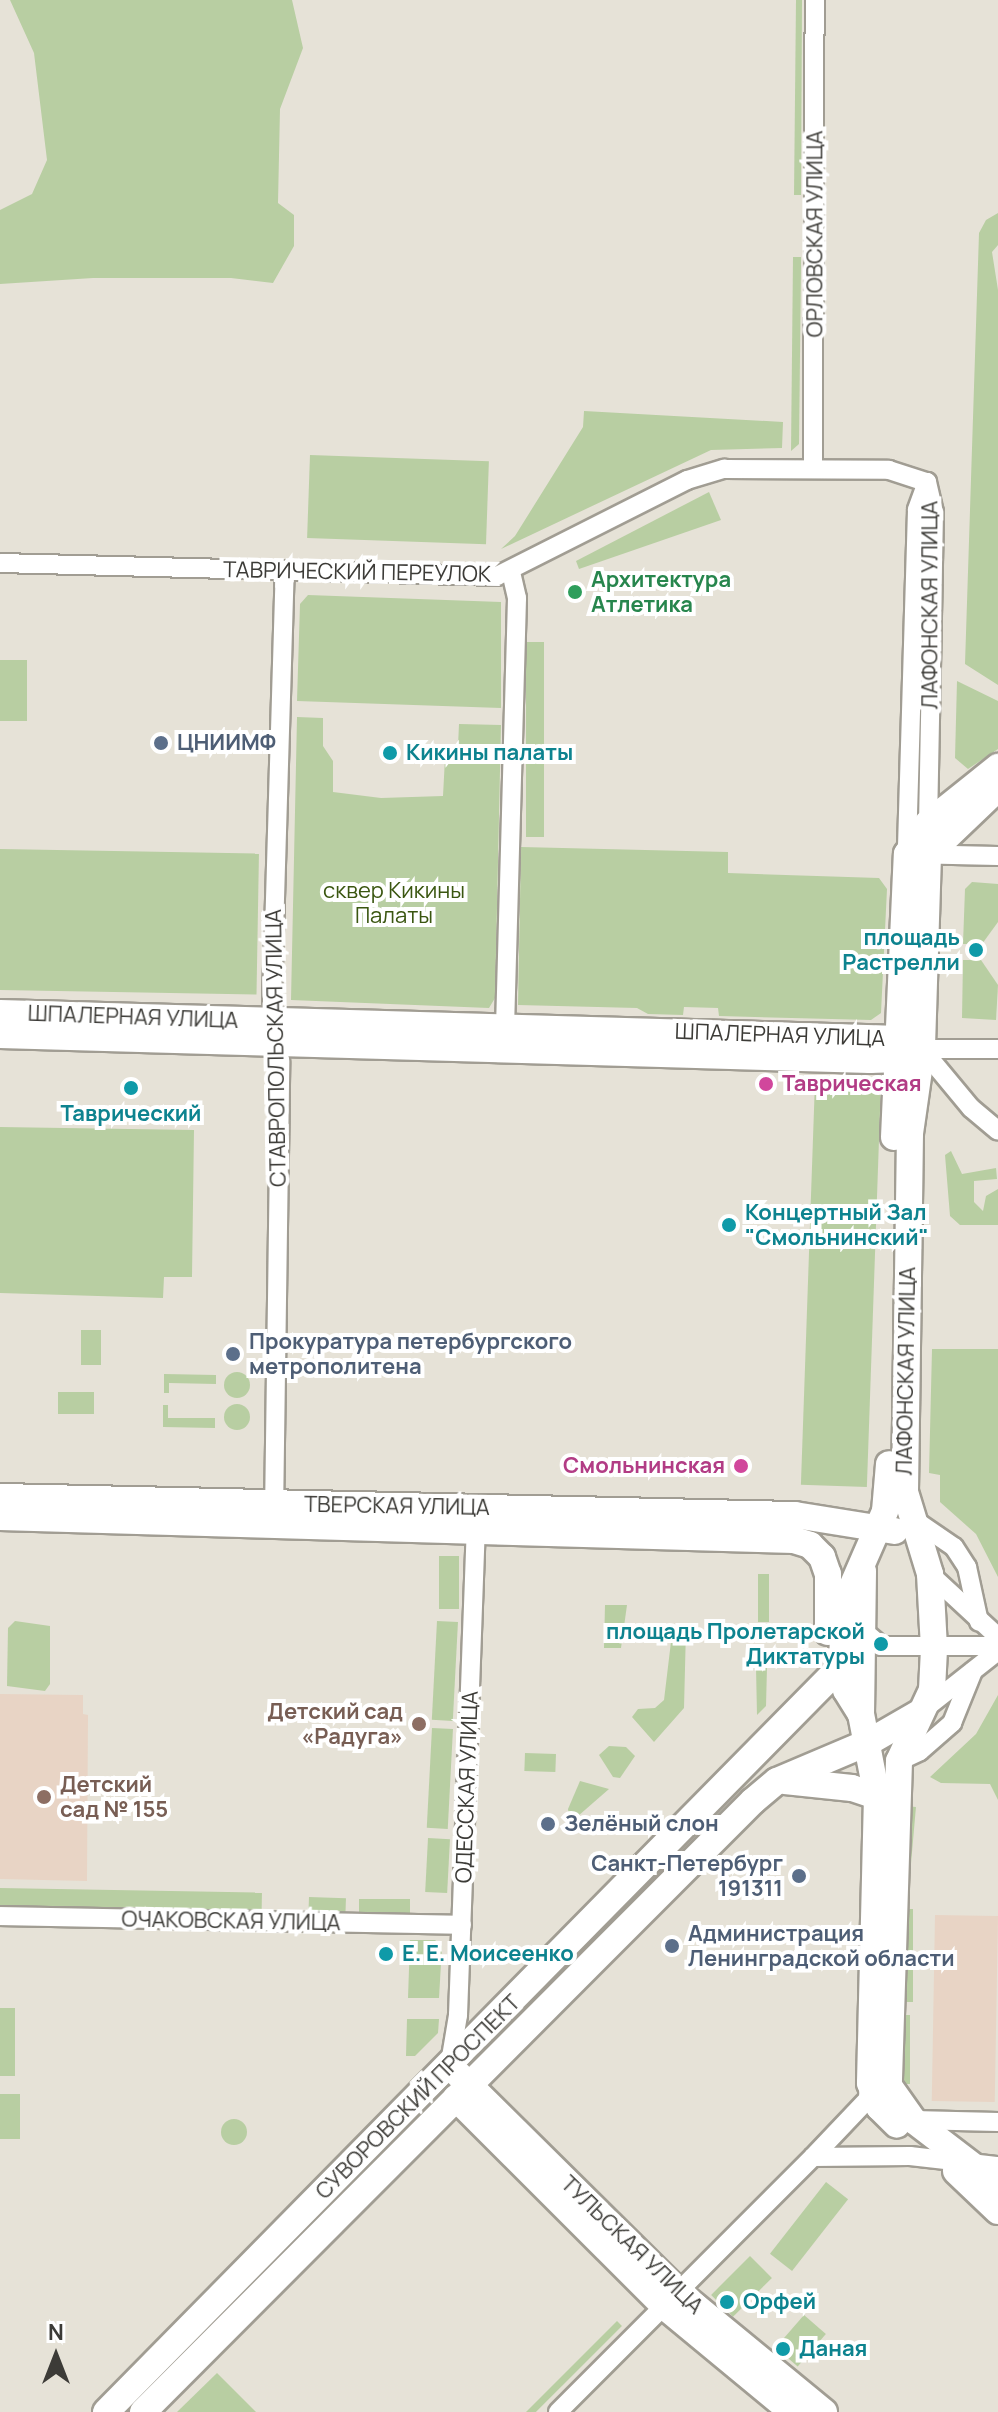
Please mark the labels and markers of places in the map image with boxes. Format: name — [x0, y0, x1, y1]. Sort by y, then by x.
place label: Архитектура Атлетика — [591, 566, 731, 618]
marker: Архитектура Атлетика — [566, 583, 584, 601]
place label: ЦНИИМФ — [177, 730, 276, 756]
marker: ЦНИИМФ — [152, 734, 170, 752]
place label: Кикины палаты — [406, 740, 573, 766]
marker: Кикины палаты — [381, 744, 399, 762]
place label: площадь Растрелли — [842, 924, 960, 976]
marker: площадь Растрелли — [967, 941, 985, 959]
place label: Таврическая — [782, 1071, 922, 1097]
marker: Таврическая — [757, 1075, 775, 1093]
marker: Таврический — [122, 1079, 140, 1097]
place label: Таврический — [61, 1101, 201, 1127]
place label: Концертный Зал "Смольнинский" — [745, 1199, 929, 1250]
marker: Концертный Зал "Смольнинский" — [720, 1216, 738, 1234]
place label: Прокуратура петербургского метрополитена — [249, 1328, 572, 1380]
marker: Прокуратура петербургского метрополитена — [224, 1345, 242, 1363]
place label: Смольнинская — [563, 1453, 725, 1479]
marker: Смольнинская — [732, 1457, 750, 1475]
place label: площадь Пролетарской Диктатуры — [606, 1618, 865, 1670]
marker: площадь Пролетарской Диктатуры — [872, 1635, 890, 1653]
place label: Детский сад «Радуга» — [267, 1698, 403, 1750]
marker: Детский сад «Радуга» — [410, 1715, 428, 1733]
place label: Детский сад № 155 — [60, 1771, 168, 1822]
marker: Детский сад № 155 — [35, 1788, 53, 1806]
place label: Зелёный слон — [564, 1811, 719, 1837]
marker: Зелёный слон — [539, 1815, 557, 1833]
place label: Санкт-Петербург 191311 — [591, 1850, 783, 1902]
marker: Санкт-Петербург 191311 — [790, 1867, 808, 1885]
place label: Администрация Ленинградской области — [688, 1920, 955, 1972]
marker: Администрация Ленинградской области — [663, 1937, 681, 1955]
place label: Е. Е. Моисеенко — [402, 1941, 574, 1967]
marker: Е. Е. Моисеенко — [377, 1945, 395, 1963]
place label: Орфей — [743, 2289, 816, 2315]
marker: Орфей — [718, 2293, 736, 2311]
place label: Даная — [799, 2336, 867, 2362]
marker: Даная — [774, 2340, 792, 2358]

